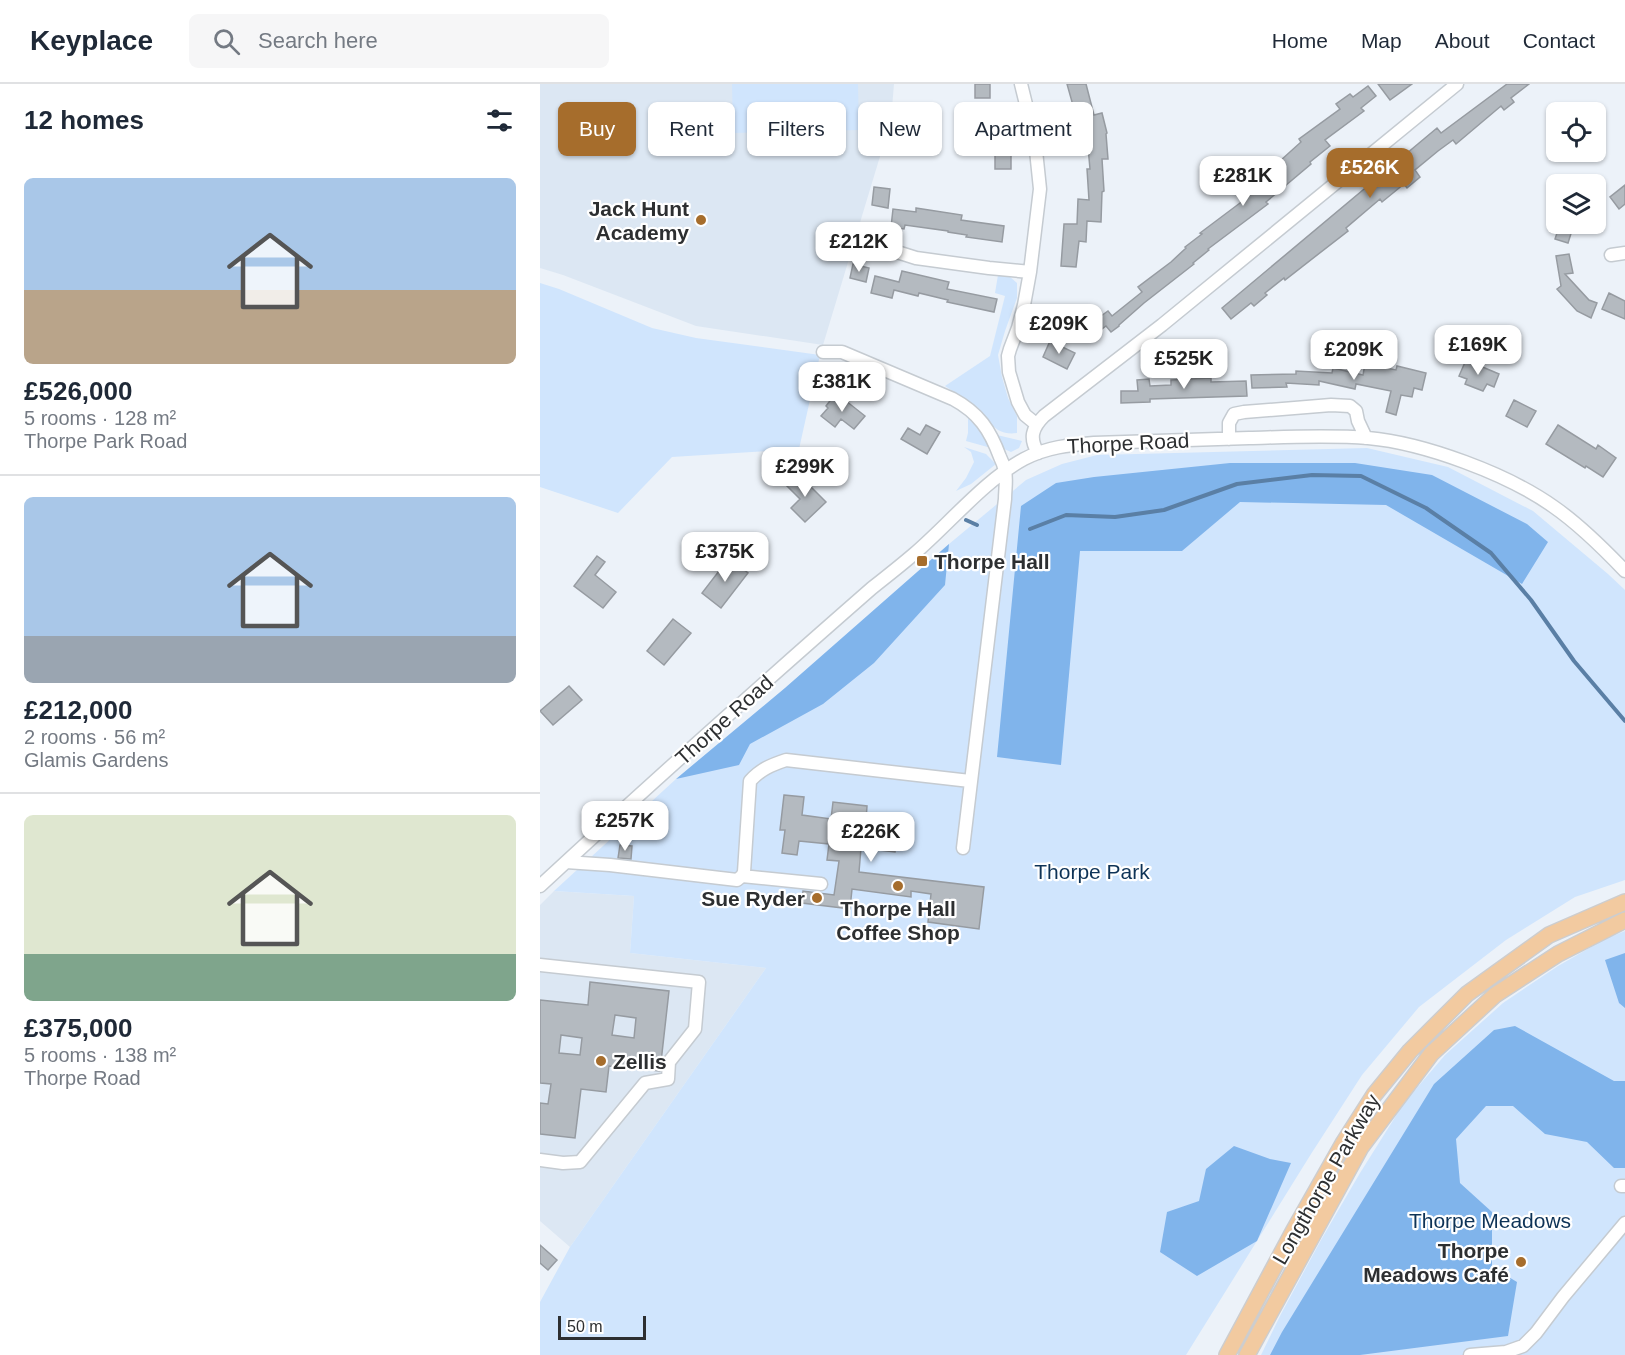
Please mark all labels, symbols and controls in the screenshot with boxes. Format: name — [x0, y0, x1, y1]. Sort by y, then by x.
search box — [189, 14, 609, 68]
text: Keyplace — [30, 25, 153, 56]
icon: search — [210, 25, 243, 58]
text: Search here — [258, 28, 378, 53]
text: Home — [1272, 29, 1328, 52]
text: Map — [1361, 29, 1402, 52]
text: About — [1435, 29, 1490, 52]
text: Contact — [1523, 29, 1595, 52]
chip: Buy — [558, 102, 636, 156]
chip: Rent — [648, 102, 735, 156]
chip: Filters — [747, 102, 846, 156]
chip: New — [858, 102, 942, 156]
chip: Apartment — [954, 102, 1093, 156]
map controls — [1546, 102, 1606, 234]
button: locate — [1546, 102, 1606, 162]
icon: filters — [483, 104, 516, 137]
text: 12 homes — [24, 105, 144, 135]
pin: £526K — [1328, 148, 1412, 199]
pin: £281K — [1201, 156, 1285, 207]
text: £526K — [1341, 156, 1399, 178]
text: £281K — [1214, 164, 1272, 186]
button: layers — [1546, 174, 1606, 234]
place label: Jack Hunt Academy — [589, 197, 689, 244]
marker: Jack Hunt Academy — [694, 213, 708, 227]
icon: home — [216, 217, 324, 325]
pin: £212K — [817, 222, 901, 273]
text: £212K — [830, 230, 888, 252]
pin: £209K — [1017, 304, 1101, 355]
text: £209K — [1030, 312, 1088, 334]
pin: £169K — [1436, 325, 1520, 376]
pin: £209K — [1312, 330, 1396, 381]
text: £169K — [1449, 333, 1507, 355]
text: £209K — [1325, 338, 1383, 360]
pin: £525K — [1142, 339, 1226, 390]
text: £525K — [1155, 347, 1213, 369]
pin: £381K — [800, 362, 884, 413]
text: £381K — [813, 370, 871, 392]
text: £526,000 — [24, 376, 132, 406]
text: 5 rooms · 128 m² — [24, 407, 176, 429]
street label: Thorpe Road — [1066, 428, 1190, 458]
text: Thorpe Park Road — [24, 430, 187, 452]
pin: £299K — [763, 447, 847, 498]
text: £299K — [776, 455, 834, 477]
pin: £375K — [683, 532, 767, 583]
icon: home — [216, 536, 324, 644]
text: £375K — [696, 540, 754, 562]
place label: Thorpe Hall — [934, 550, 1050, 573]
marker: Thorpe Hall — [915, 554, 929, 568]
street label: Thorpe Road — [671, 670, 777, 770]
text: £212,000 — [24, 695, 132, 725]
text: 2 rooms · 56 m² — [24, 726, 165, 748]
text: Glamis Gardens — [24, 749, 169, 771]
pin: £257K — [583, 801, 667, 852]
text: £257K — [596, 809, 654, 831]
pin: £226K — [829, 812, 913, 863]
text: £226K — [842, 820, 900, 842]
icon: home — [216, 854, 324, 962]
park label: Thorpe Park — [1034, 860, 1150, 883]
marker: Thorpe Hall Coffee Shop — [891, 879, 905, 893]
place label: Sue Ryder — [701, 887, 805, 910]
marker: Sue Ryder — [810, 891, 824, 905]
place label: Thorpe Hall Coffee Shop — [836, 897, 960, 944]
text: £375,000 — [24, 1013, 132, 1043]
text: 5 rooms · 138 m² — [24, 1044, 176, 1066]
place label: Zellis — [613, 1050, 667, 1073]
marker: Zellis — [594, 1054, 608, 1068]
text: Thorpe Road — [24, 1067, 141, 1089]
street label: Longthorpe Parkway — [1268, 1089, 1384, 1268]
park label: Thorpe Meadows — [1409, 1209, 1571, 1232]
place label: Thorpe Meadows Café — [1363, 1239, 1509, 1286]
marker: Thorpe Meadows Café — [1514, 1255, 1528, 1269]
scale bar — [558, 1313, 646, 1340]
text: 50 m — [567, 1318, 603, 1335]

